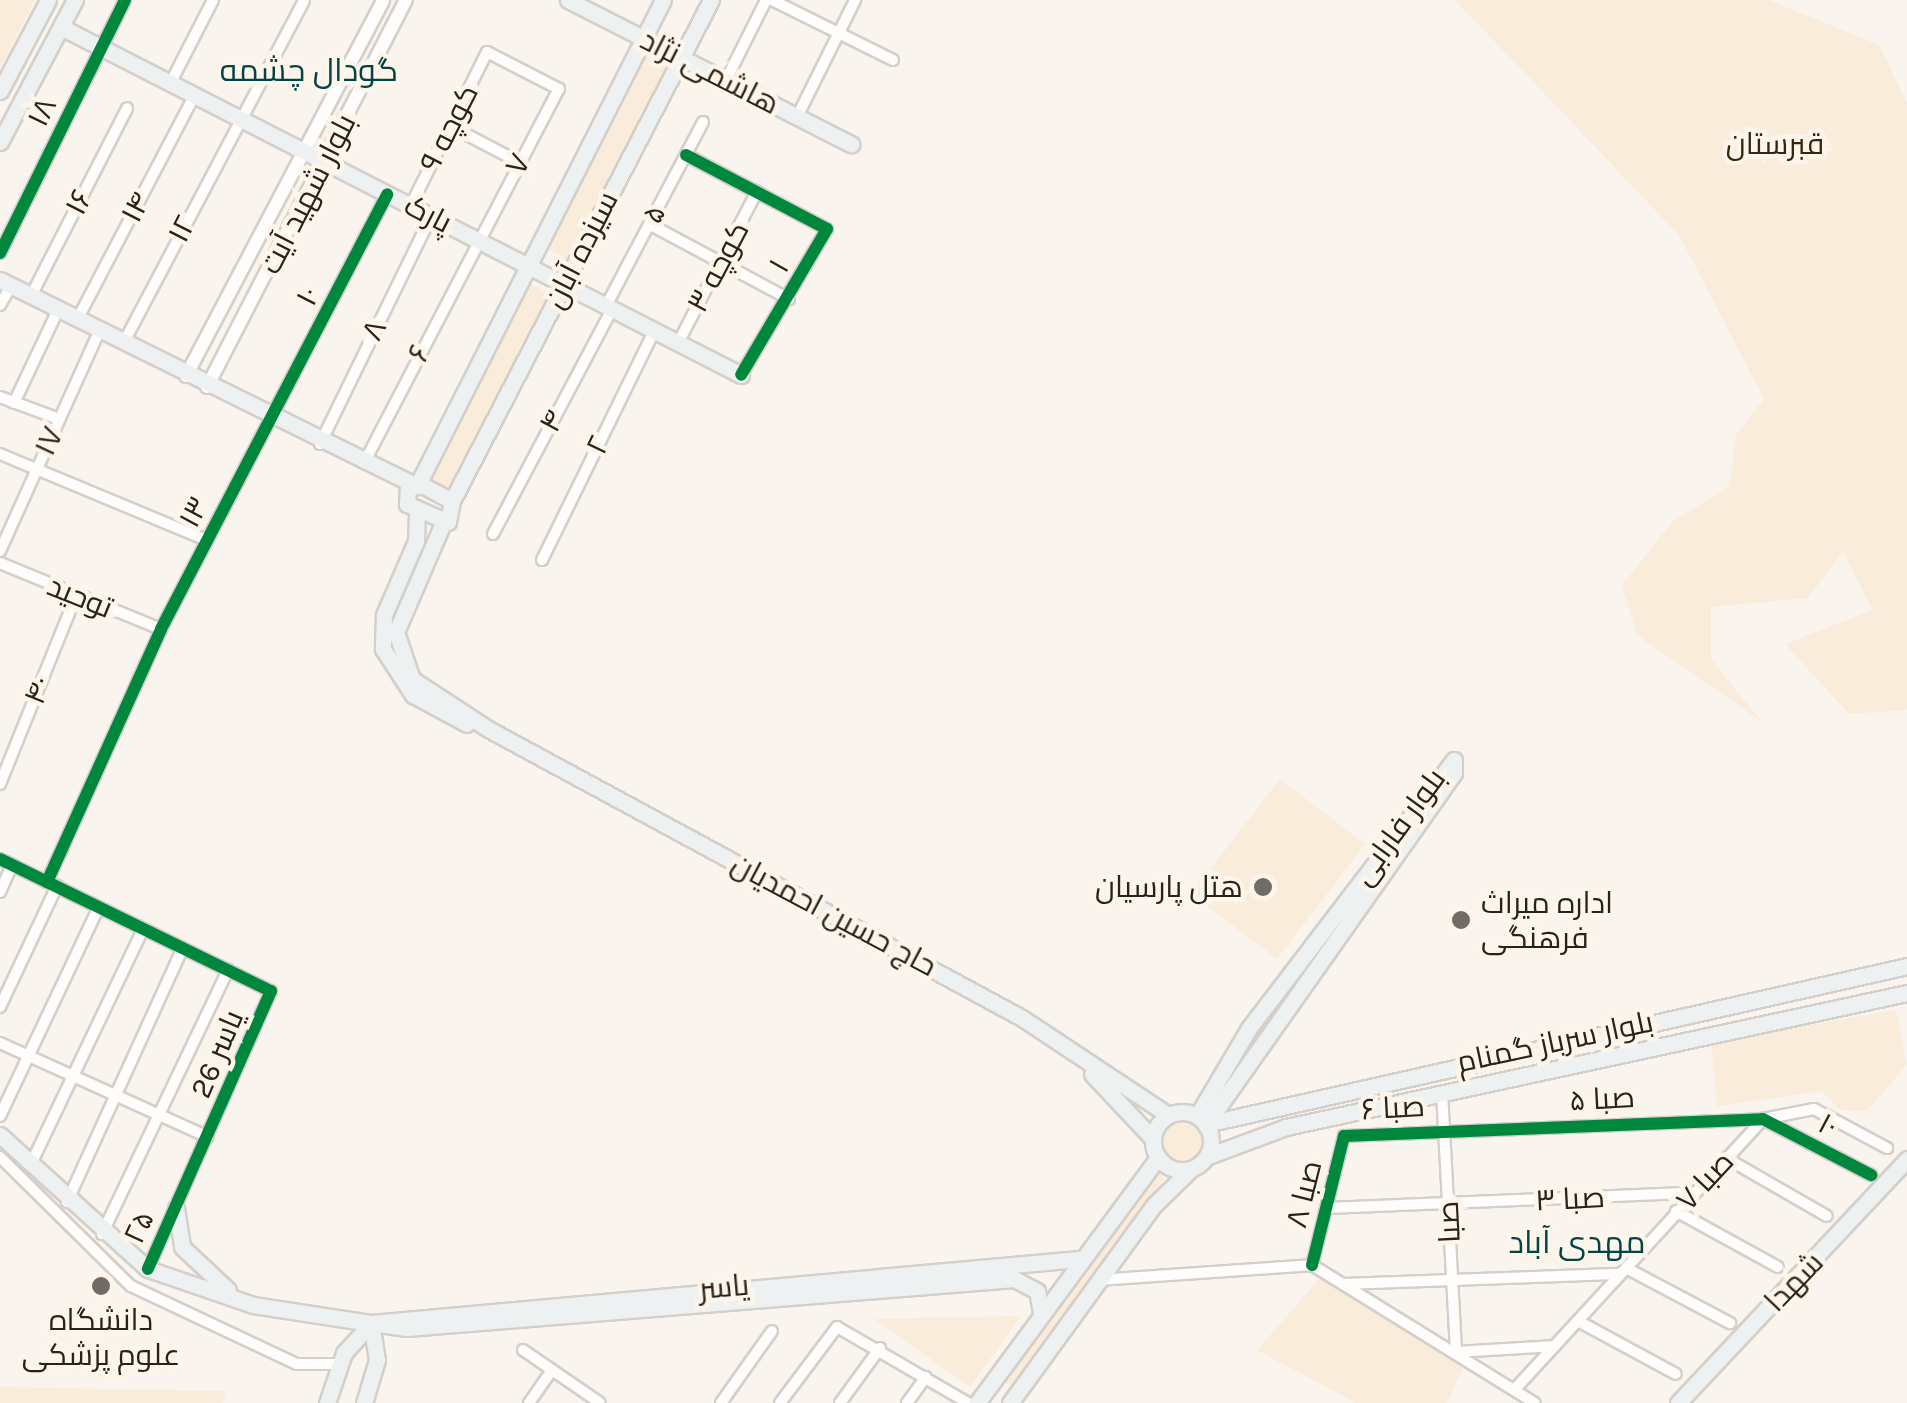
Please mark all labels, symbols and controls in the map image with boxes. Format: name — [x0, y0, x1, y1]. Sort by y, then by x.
street label: هاشمی نژاد — [635, 22, 785, 122]
district label: گودال چشمه — [220, 52, 398, 90]
street label: کوچه ۹ — [412, 78, 486, 178]
street label: ۱۸ — [20, 92, 64, 132]
street label: بلوار شهید آیت — [252, 108, 364, 280]
park label: قبرستان — [1726, 126, 1824, 162]
street label: ۷ — [498, 147, 538, 181]
street label: ۱۶ — [58, 183, 100, 221]
street label: سیزده آبان — [536, 185, 626, 315]
street label: ۱۴ — [113, 186, 159, 228]
street label: پارک — [398, 187, 458, 241]
street label: ۵ — [634, 198, 674, 230]
street label: ۱۲ — [160, 210, 204, 248]
street label: کوچه ۳ — [679, 216, 757, 318]
street label: ۱ — [761, 253, 797, 279]
street label: ۱۰ — [288, 280, 328, 312]
street label: ۸ — [354, 313, 394, 347]
street label: ۶ — [400, 338, 438, 368]
street label: ۴ — [531, 404, 573, 438]
street label: ۱۷ — [27, 421, 71, 461]
street label: ۲ — [578, 430, 618, 460]
street label: ۱۳ — [171, 491, 217, 533]
street label: توحید — [42, 568, 118, 626]
street label: ۴۰ — [16, 671, 60, 709]
street label: بلوار فارابی — [1345, 762, 1453, 892]
street label: حاج حسین احمدیان — [725, 846, 943, 984]
place label: هتل پارسیان — [1095, 869, 1243, 905]
marker: هتل پارسیان — [1252, 876, 1274, 898]
place label: اداره میراث فرهنگی — [1481, 885, 1613, 956]
marker: اداره میراث فرهنگی — [1450, 909, 1472, 931]
street label: بلوار سرباز گمنام — [1454, 1004, 1656, 1080]
street label: یاسر 26 — [182, 1005, 252, 1103]
street label: صبا ۵ — [1568, 1079, 1636, 1119]
street label: صبا ۶ — [1360, 1088, 1426, 1128]
street label: ۱۰ — [1812, 1105, 1844, 1145]
street label: صبا ۷ — [1669, 1144, 1741, 1218]
street label: صبا ۸ — [1278, 1157, 1330, 1231]
street label: صبا ۳ — [1534, 1179, 1606, 1219]
street label: صبا — [1430, 1200, 1468, 1244]
street label: ۲۵ — [116, 1205, 162, 1249]
district label: مهدی آباد — [1508, 1224, 1646, 1262]
street label: شهدا — [1757, 1245, 1831, 1319]
street label: یاسر — [697, 1267, 751, 1307]
marker: دانشگاه علوم پزشکی — [90, 1275, 112, 1297]
place label: دانشگاه علوم پزشکی — [22, 1302, 180, 1372]

